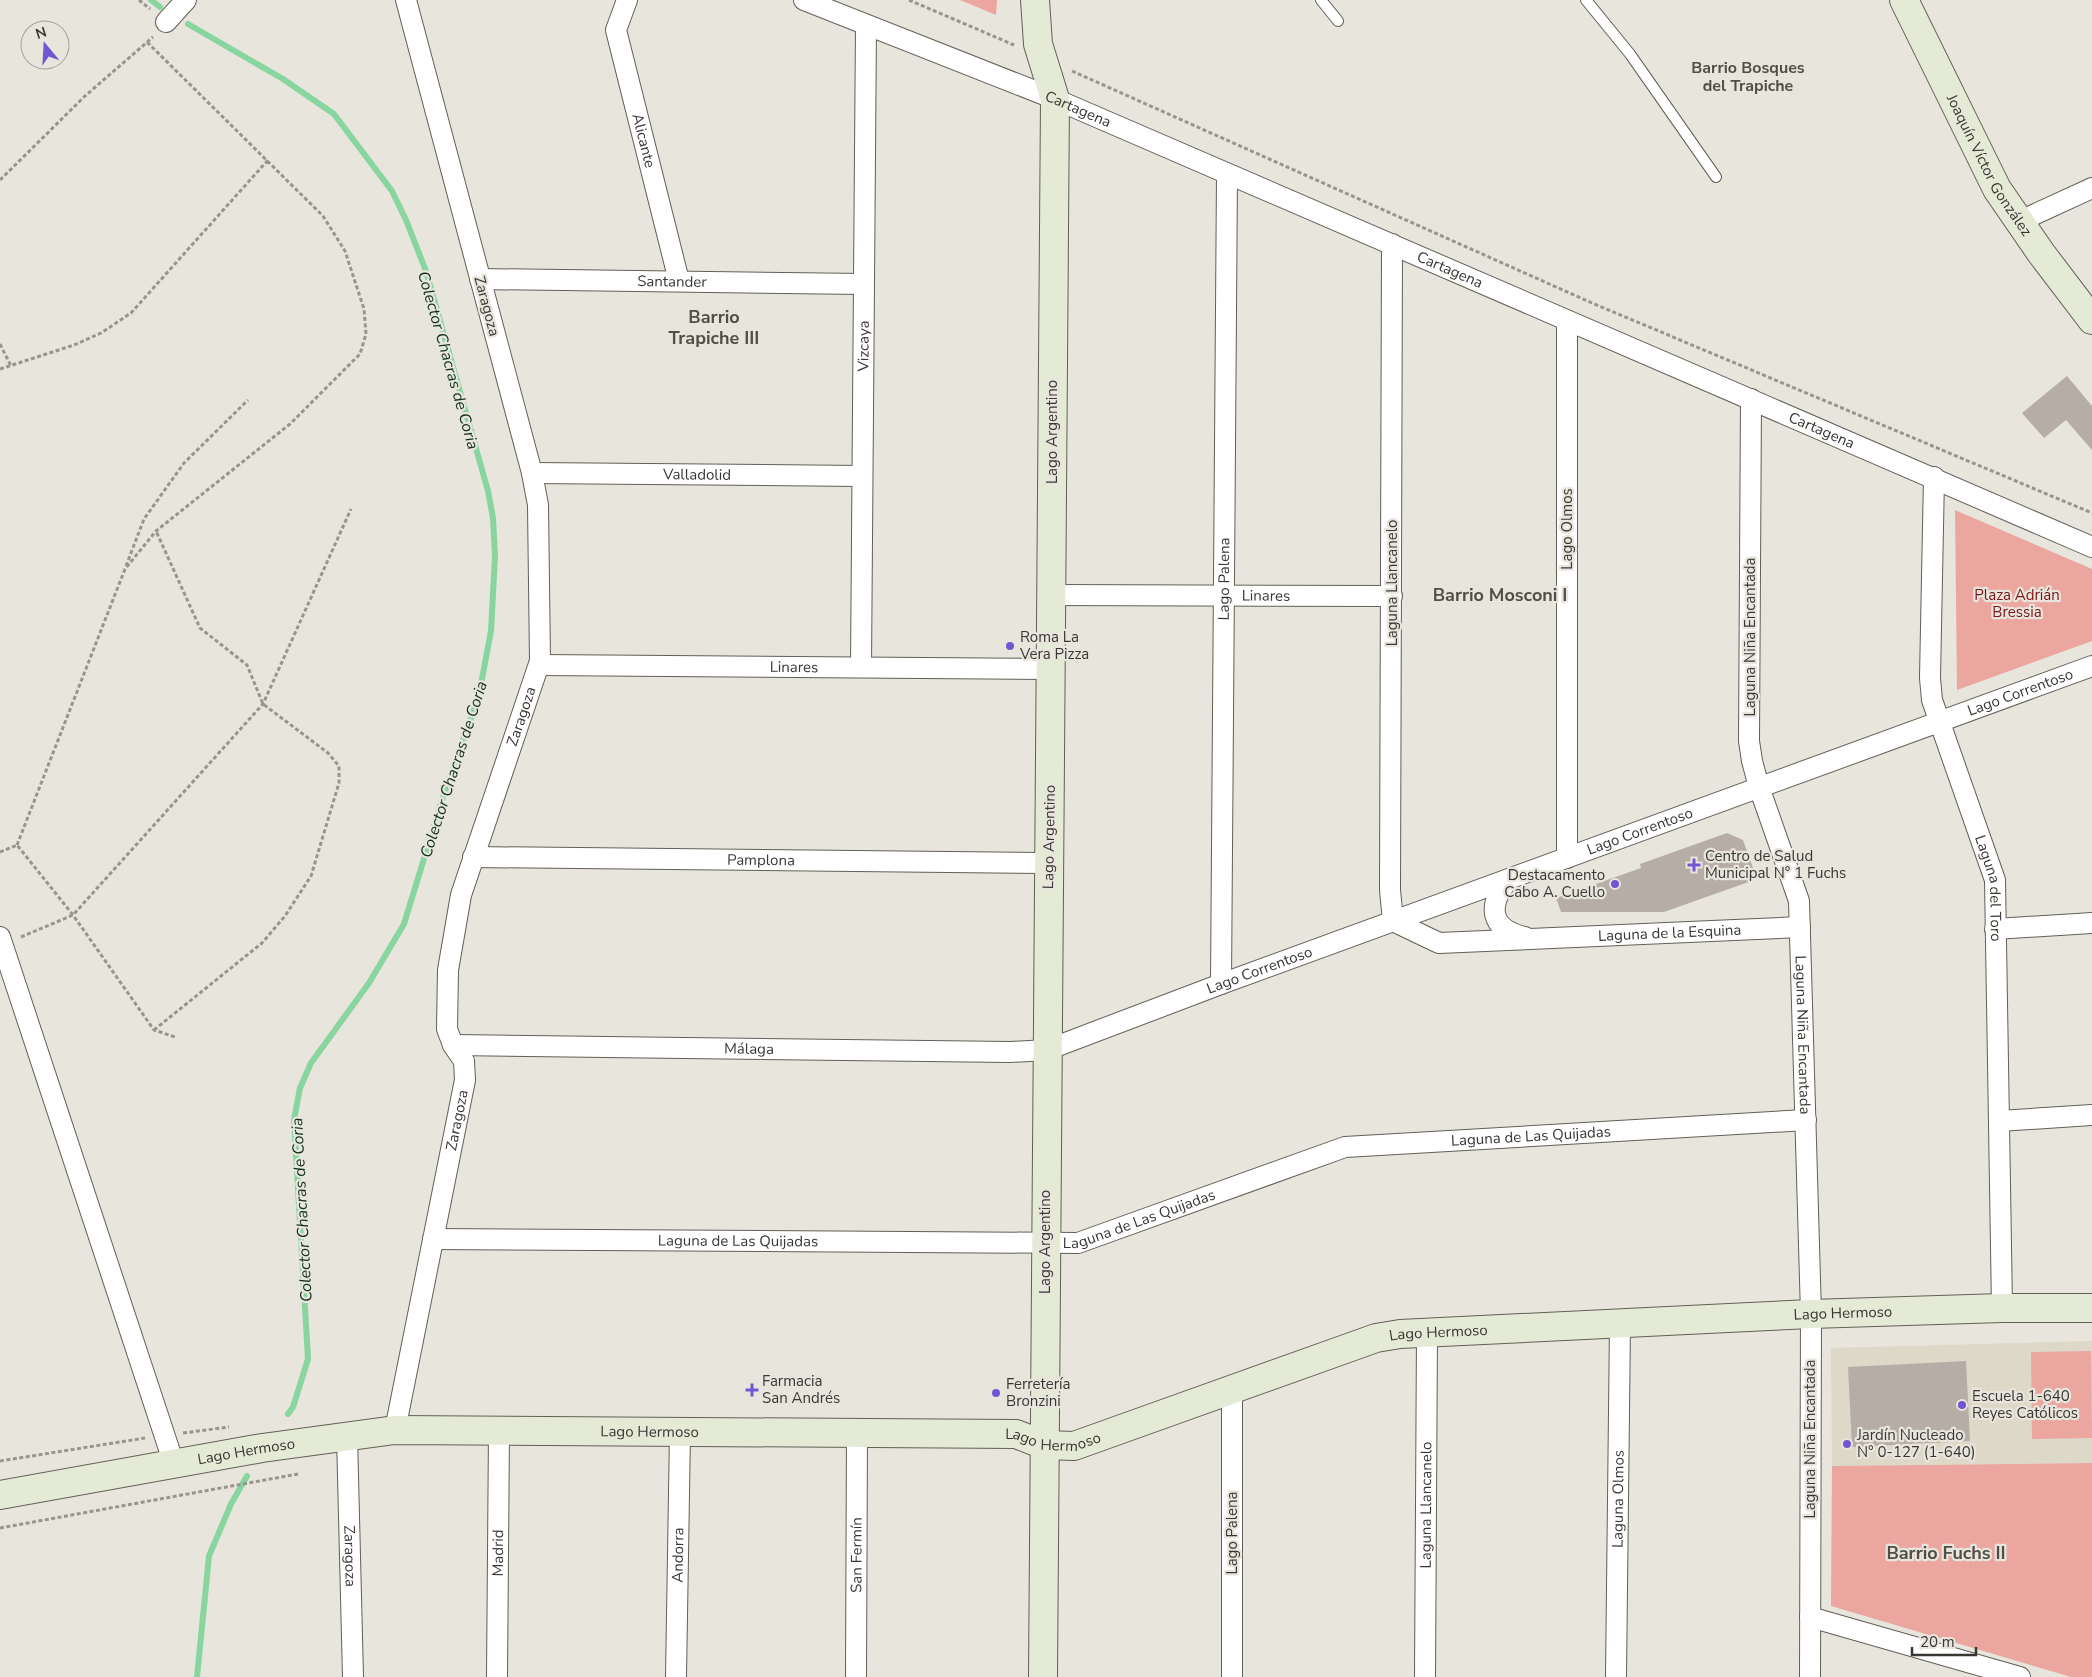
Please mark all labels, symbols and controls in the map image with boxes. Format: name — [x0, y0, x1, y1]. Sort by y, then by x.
north arrow — [20, 20, 70, 70]
text: N — [33, 22, 49, 44]
district label: Barrio Bosques del Trapiche — [1691, 57, 1805, 97]
street label: Cartagena — [1042, 86, 1114, 132]
street label: Joaquín Víctor González — [1941, 90, 2037, 240]
street label: Alicante — [627, 111, 660, 170]
street label: Cartagena — [1414, 247, 1486, 293]
water label: Colector Chacras de Coria — [412, 269, 484, 452]
street label: Santander — [637, 271, 708, 292]
street label: Zaragoza — [469, 274, 505, 338]
district label: Barrio Trapiche III — [669, 305, 759, 350]
street label: Vizcaya — [853, 320, 874, 373]
street label: Lago Argentino — [1042, 380, 1062, 484]
street label: Cartagena — [1786, 407, 1858, 453]
street label: Valladolid — [662, 464, 731, 485]
street label: Lago Olmos — [1557, 488, 1577, 570]
street label: Laguna Llancanelo — [1382, 520, 1402, 646]
street label: Lago Palena — [1214, 537, 1234, 621]
street label: Laguna Niña Encantada — [1740, 557, 1760, 717]
district label: Barrio Mosconi I — [1433, 583, 1567, 607]
park label: Plaza Adrián Bressia — [1974, 585, 2060, 622]
street label: Linares — [1242, 586, 1290, 606]
place label: Roma La Vera Pizza — [1019, 627, 1089, 664]
marker: Roma La Vera Pizza — [1004, 640, 1016, 652]
street label: Linares — [770, 657, 818, 677]
street label: Lago Correntoso — [1965, 664, 2076, 721]
water label: Colector Chacras de Coria — [415, 678, 493, 860]
street label: Zaragoza — [502, 684, 541, 749]
street label: Lago Argentino — [1038, 785, 1060, 889]
street label: Lago Correntoso — [1584, 803, 1695, 860]
street label: Laguna del Toro — [1970, 832, 2006, 942]
place label: Centro de Salud Municipal N° 1 Fuchs — [1705, 846, 1846, 883]
street label: Pamplona — [727, 850, 795, 870]
marker: Centro de Salud Municipal N° 1 Fuchs — [1687, 858, 1701, 872]
place label: Destacamento Cabo A. Cuello — [1504, 865, 1605, 902]
marker: Destacamento Cabo A. Cuello — [1609, 878, 1621, 890]
street label: Laguna de la Esquina — [1597, 920, 1742, 946]
street label: Lago Correntoso — [1204, 942, 1315, 999]
street label: Laguna Niña Encantada — [1791, 955, 1815, 1115]
street label: Málaga — [724, 1038, 774, 1059]
street label: Zaragoza — [441, 1088, 473, 1152]
water label: Colector Chacras de Coria — [286, 1117, 318, 1303]
street label: Laguna de Las Quijadas — [1450, 1121, 1612, 1151]
street label: Laguna de Las Quijadas — [1063, 1184, 1218, 1253]
street label: Lago Argentino — [1035, 1190, 1055, 1294]
street label: Laguna de Las Quijadas — [658, 1230, 818, 1251]
street label: Lago Hermoso — [1793, 1301, 1893, 1325]
street label: Lago Hermoso — [1388, 1320, 1488, 1346]
street label: Laguna Niña Encantada — [1800, 1359, 1820, 1519]
place label: Farmacia San Andrés — [762, 1371, 840, 1408]
place label: Ferretería Bronzini — [1006, 1374, 1071, 1411]
marker: Farmacia San Andrés — [746, 1384, 758, 1396]
place label: Escuela 1-640 Reyes Católicos — [1972, 1386, 2078, 1423]
marker: Ferretería Bronzini — [990, 1387, 1002, 1399]
marker: Escuela 1-640 Reyes Católicos — [1956, 1399, 1968, 1411]
street label: Lago Hermoso — [600, 1421, 699, 1442]
street label: Lago Hermoso — [1005, 1424, 1104, 1456]
place label: Jardín Nucleado N° 0-127 (1-640) — [1856, 1425, 1976, 1462]
street label: Lago Hermoso — [196, 1434, 296, 1469]
marker: Jardín Nucleado N° 0-127 (1-640) — [1841, 1438, 1853, 1450]
street label: Laguna Llancanelo — [1416, 1442, 1436, 1568]
street label: Laguna Olmos — [1607, 1450, 1629, 1548]
street label: Lago Palena — [1222, 1492, 1242, 1574]
street label: San Fermín — [846, 1517, 867, 1593]
street label: Zaragoza — [339, 1525, 361, 1587]
street label: Andorra — [668, 1527, 688, 1583]
street label: Madrid — [488, 1529, 508, 1577]
district label: Barrio Fuchs II — [1886, 1541, 2006, 1565]
scale bar — [1912, 1624, 1976, 1656]
text: 20 m — [1920, 1632, 1955, 1652]

